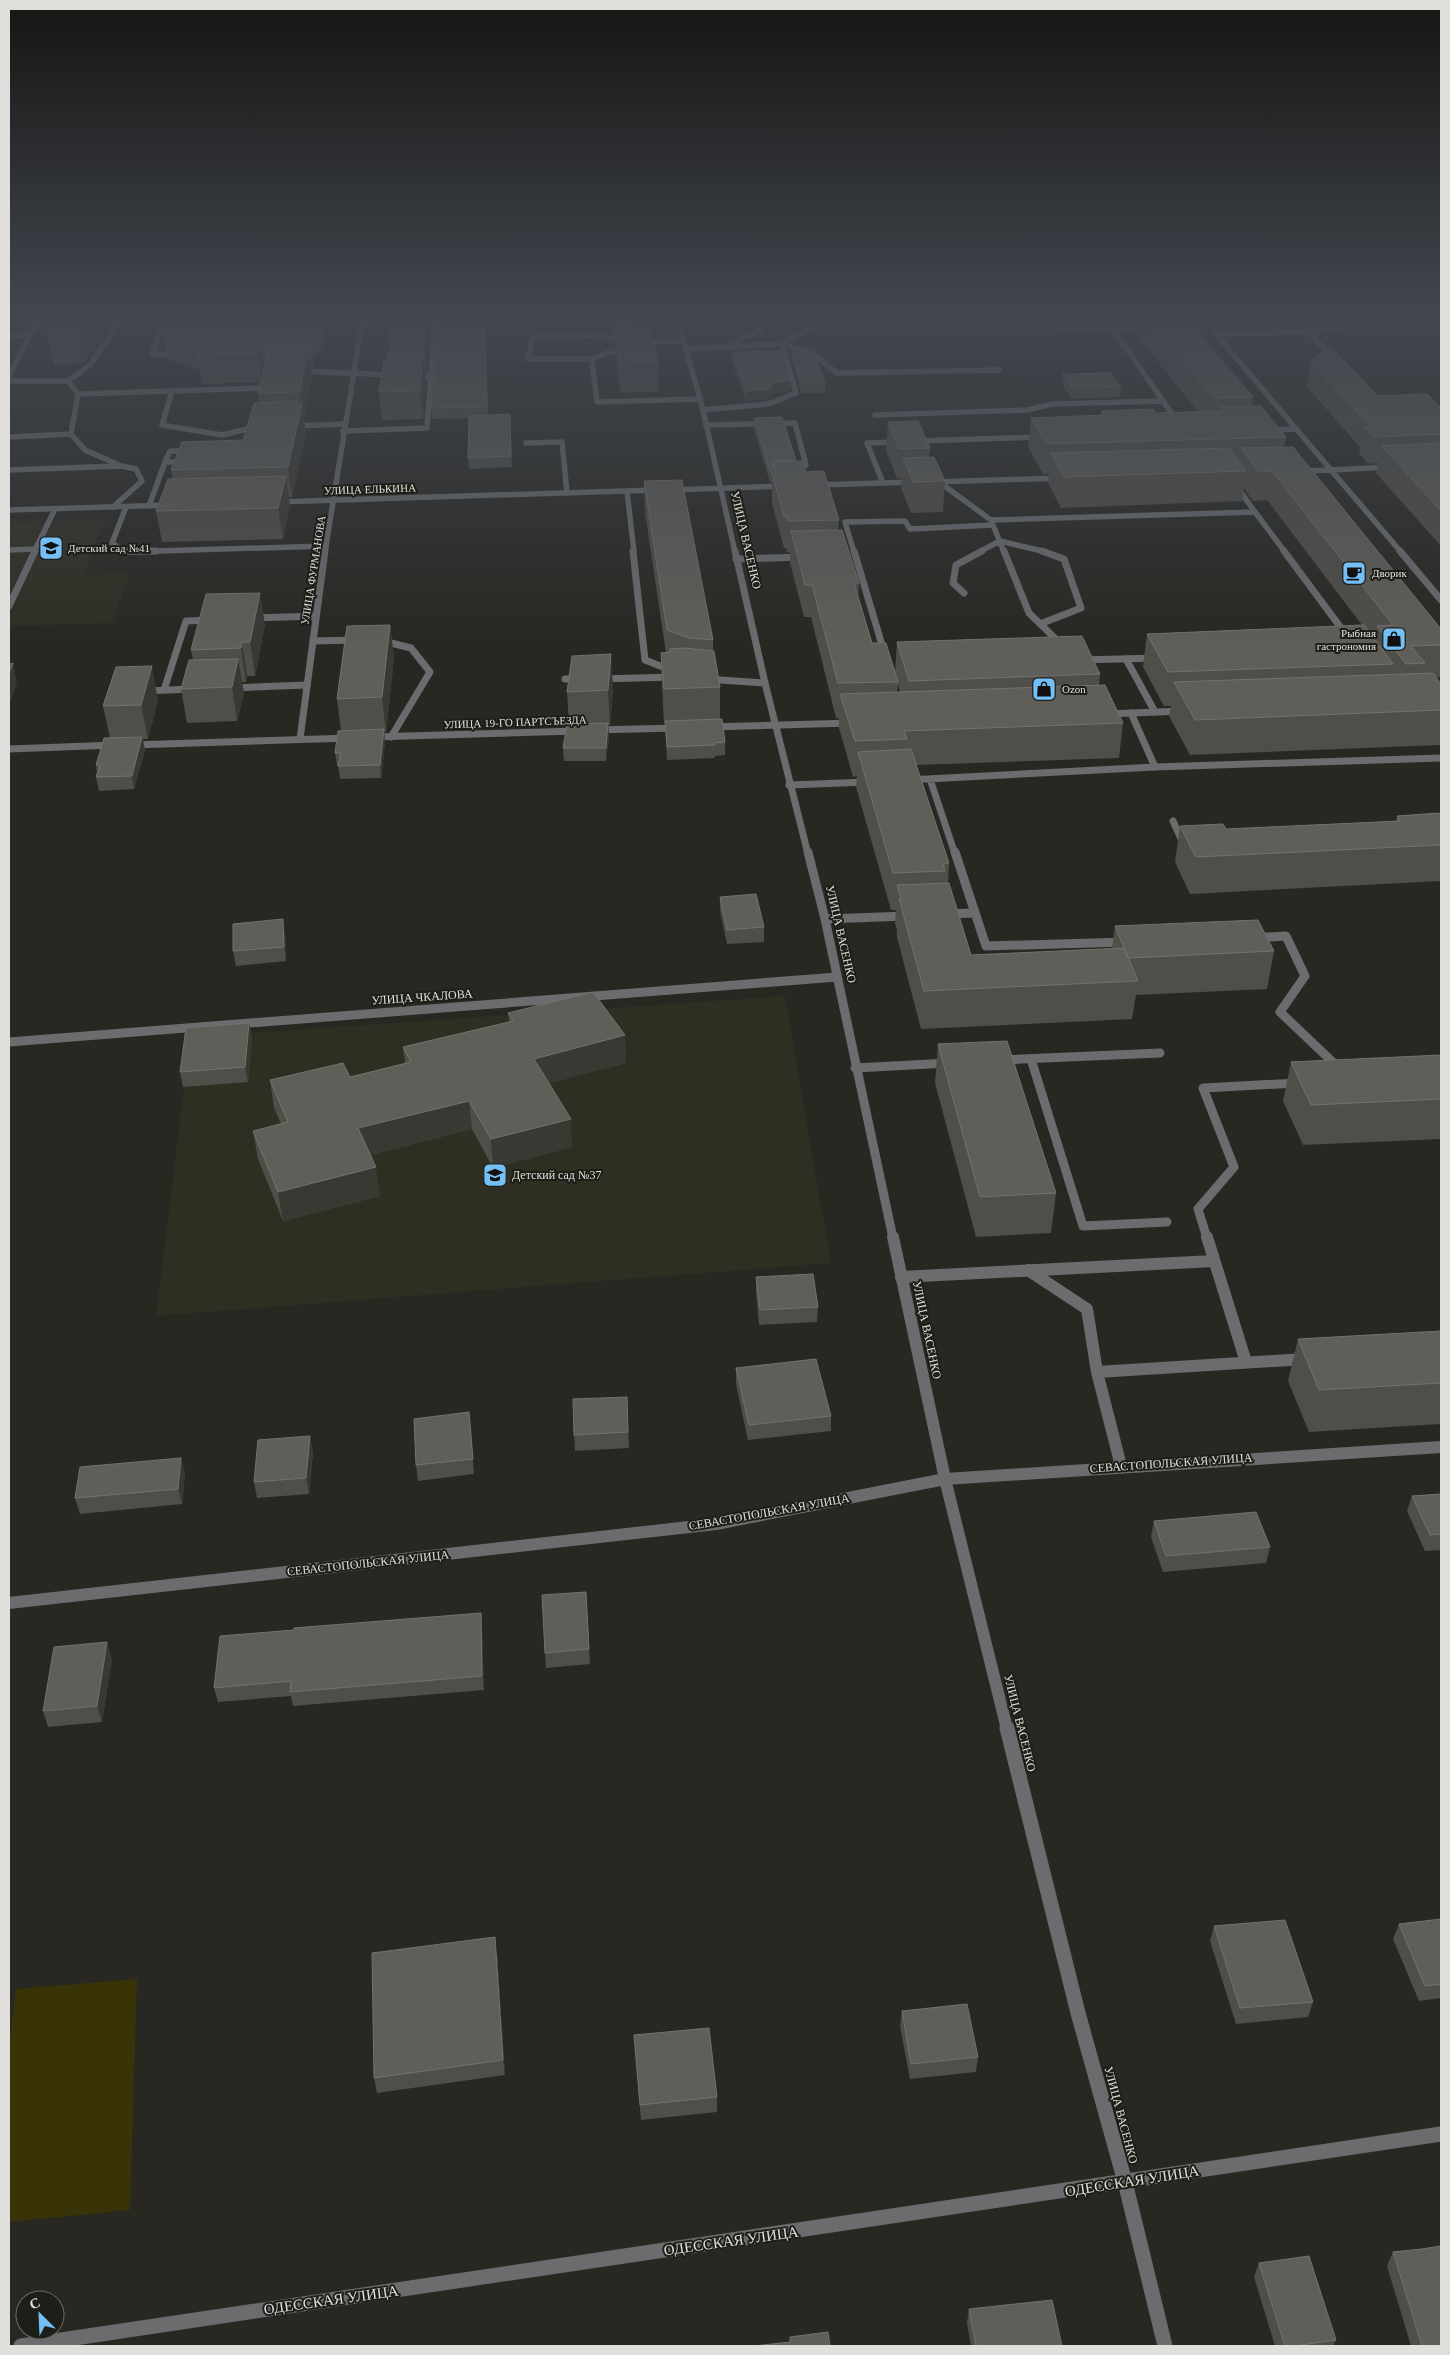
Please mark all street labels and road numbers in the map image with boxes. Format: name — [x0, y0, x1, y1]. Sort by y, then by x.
street label: УЛИЦА ЕЛЬКИНА — [324, 481, 416, 497]
street label: УЛИЦА ВАСЕНКО — [728, 490, 764, 591]
street label: УЛИЦА ФУРМАНОВА — [298, 514, 328, 626]
street label: УЛИЦА 19-ГО ПАРТСЪЕЗДА — [443, 714, 587, 730]
street label: УЛИЦА ВАСЕНКО — [823, 884, 859, 985]
street label: УЛИЦА ЧКАЛОВА — [371, 986, 473, 1008]
street label: УЛИЦА ВАСЕНКО — [910, 1280, 944, 1381]
street label: СЕВАСТОПОЛЬСКАЯ УЛИЦА — [1089, 1450, 1253, 1476]
street label: СЕВАСТОПОЛЬСКАЯ УЛИЦА — [688, 1491, 851, 1533]
street label: СЕВАСТОПОЛЬСКАЯ УЛИЦА — [286, 1547, 450, 1578]
street label: УЛИЦА ВАСЕНКО — [1001, 1673, 1039, 1774]
street label: УЛИЦА ВАСЕНКО — [1101, 2065, 1141, 2165]
street label: ОДЕССКАЯ УЛИЦА — [1064, 2162, 1200, 2200]
street label: ОДЕССКАЯ УЛИЦА — [663, 2224, 799, 2258]
street label: ОДЕССКАЯ УЛИЦА — [263, 2283, 399, 2317]

